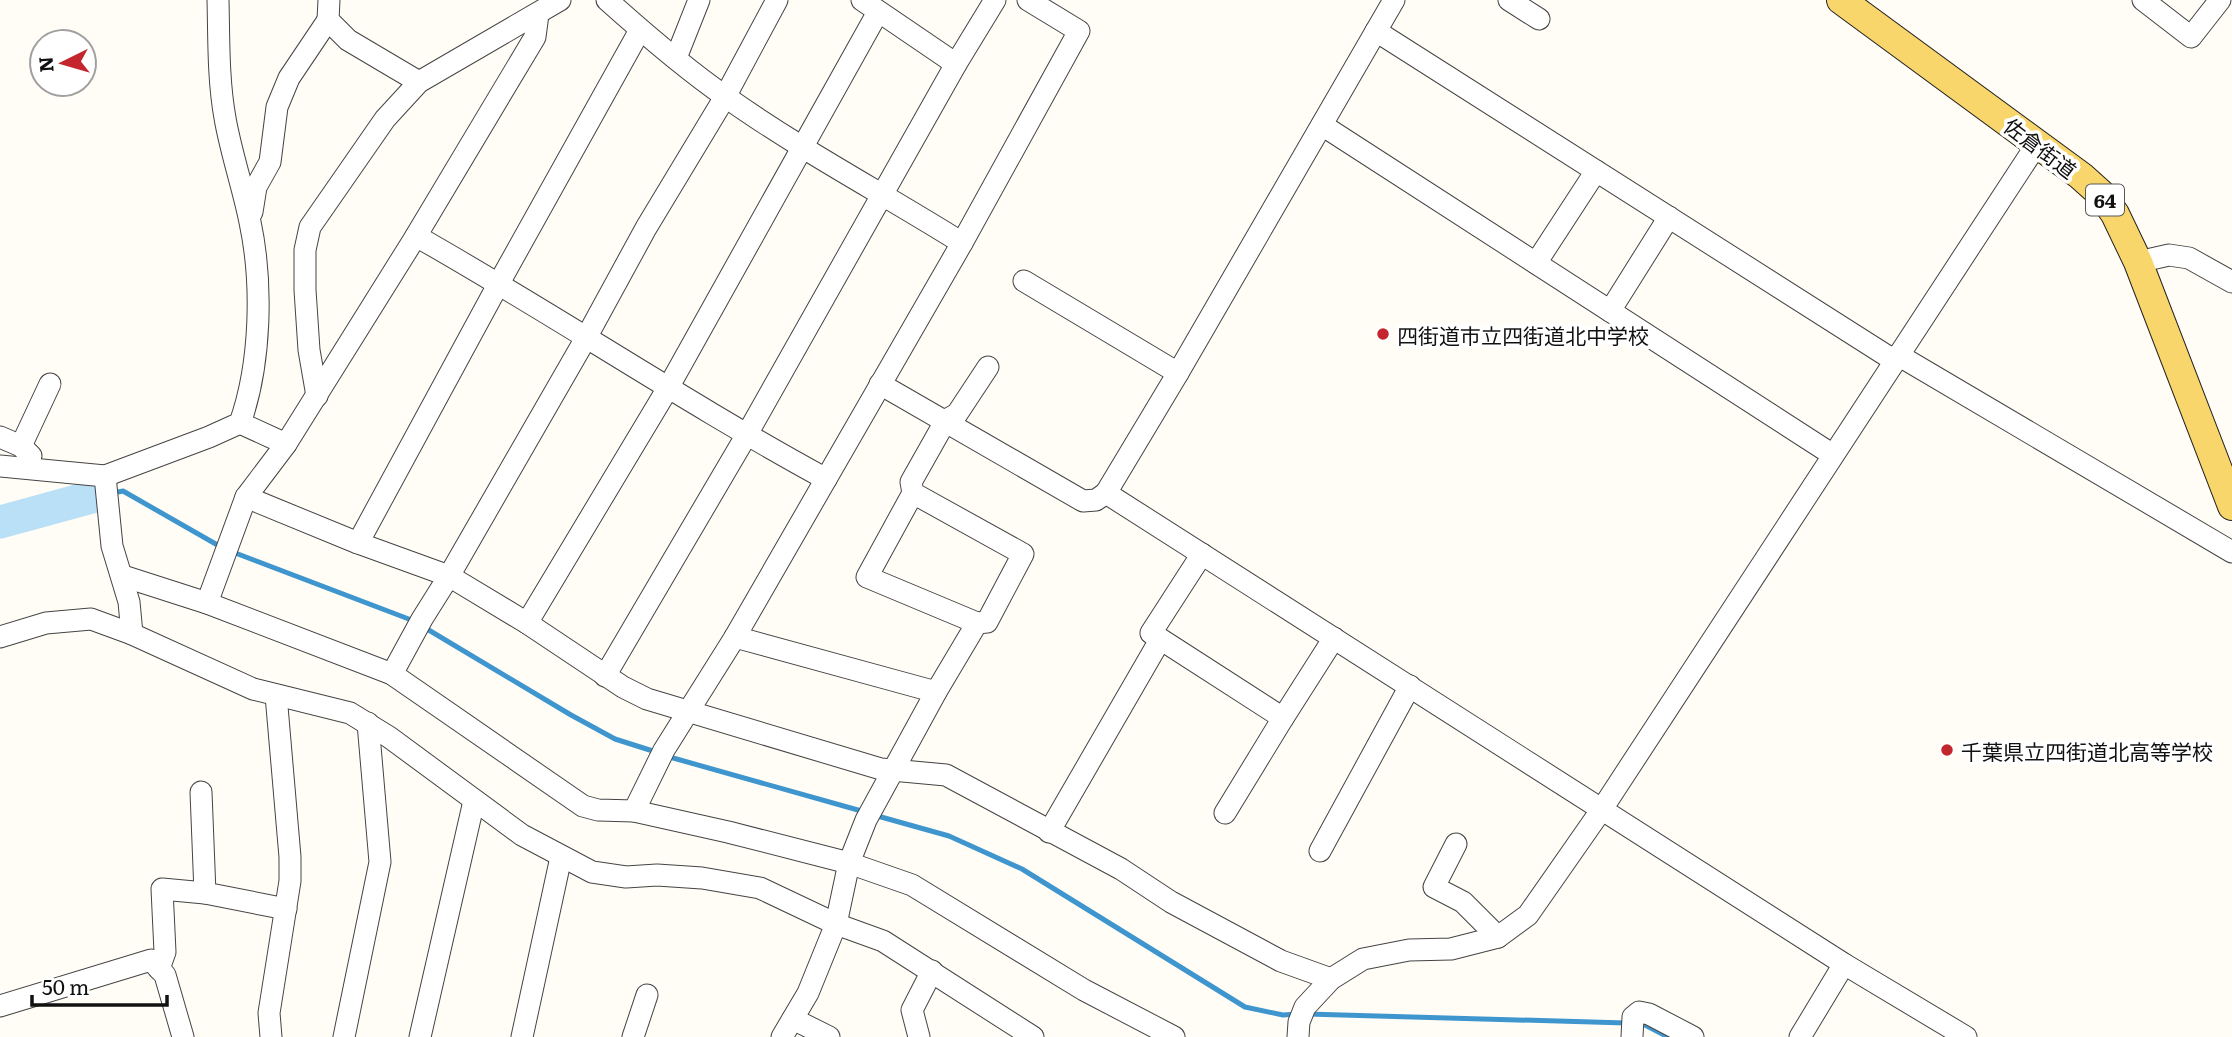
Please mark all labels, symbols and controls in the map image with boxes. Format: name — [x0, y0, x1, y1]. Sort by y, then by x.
north arrow — [28, 28, 98, 98]
text: N — [30, 55, 60, 74]
street label: 佐倉街道 — [1998, 109, 2084, 185]
road number: 64 — [2086, 184, 2124, 216]
place label: 四街道市立四街道北中学校 — [1397, 319, 1649, 350]
marker: 四街道市立四街道北中学校 — [1375, 326, 1391, 342]
place label: 千葉県立四街道北高等学校 — [1961, 735, 2213, 766]
marker: 千葉県立四街道北高等学校 — [1939, 742, 1955, 758]
scale bar — [32, 964, 166, 1008]
text: 50 m — [42, 970, 89, 1001]

